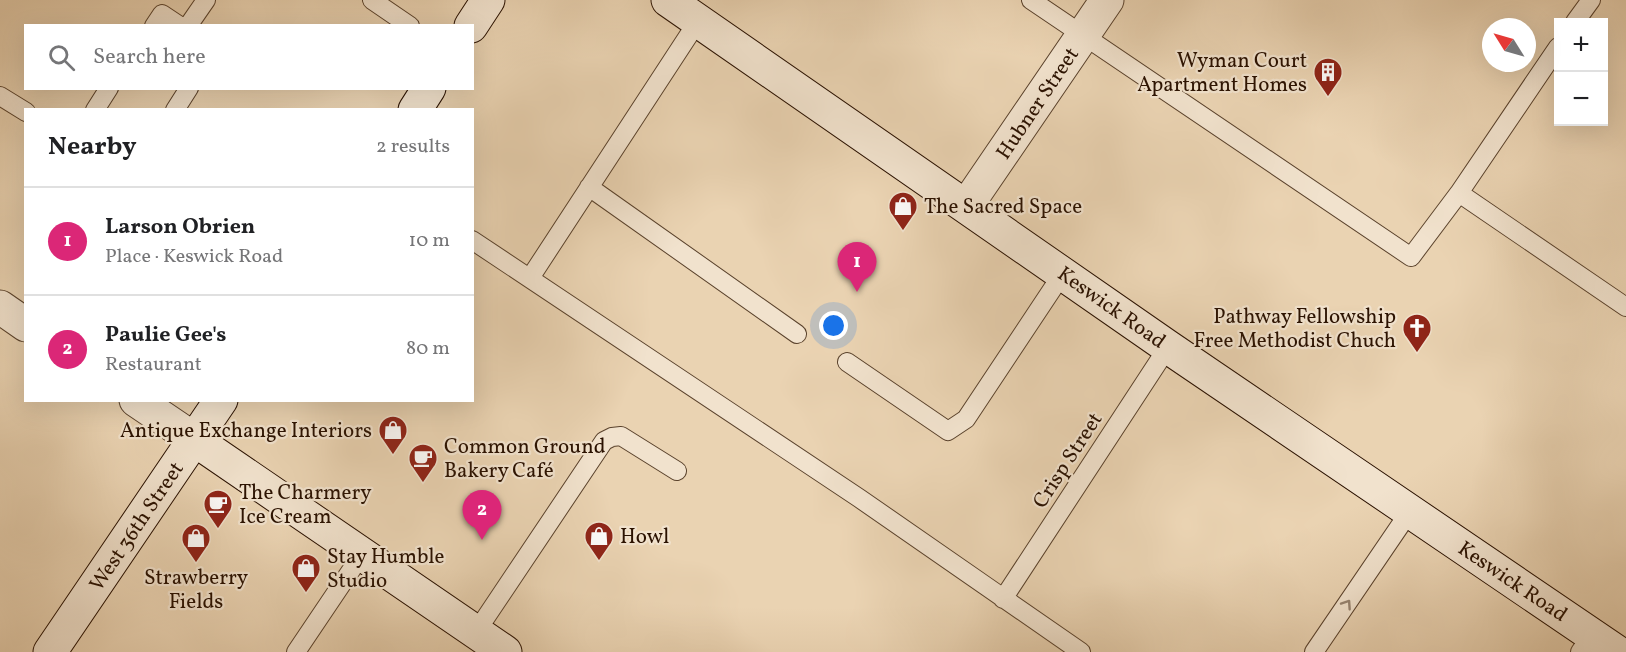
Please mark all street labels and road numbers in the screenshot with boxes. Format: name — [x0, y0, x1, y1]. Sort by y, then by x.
street label: Hubner Street — [990, 42, 1087, 166]
street label: Keswick Road — [1051, 260, 1171, 356]
street label: Crisp Street — [1026, 407, 1110, 514]
street label: West 36th Street — [83, 456, 191, 597]
street label: Keswick Road — [1452, 535, 1573, 630]

